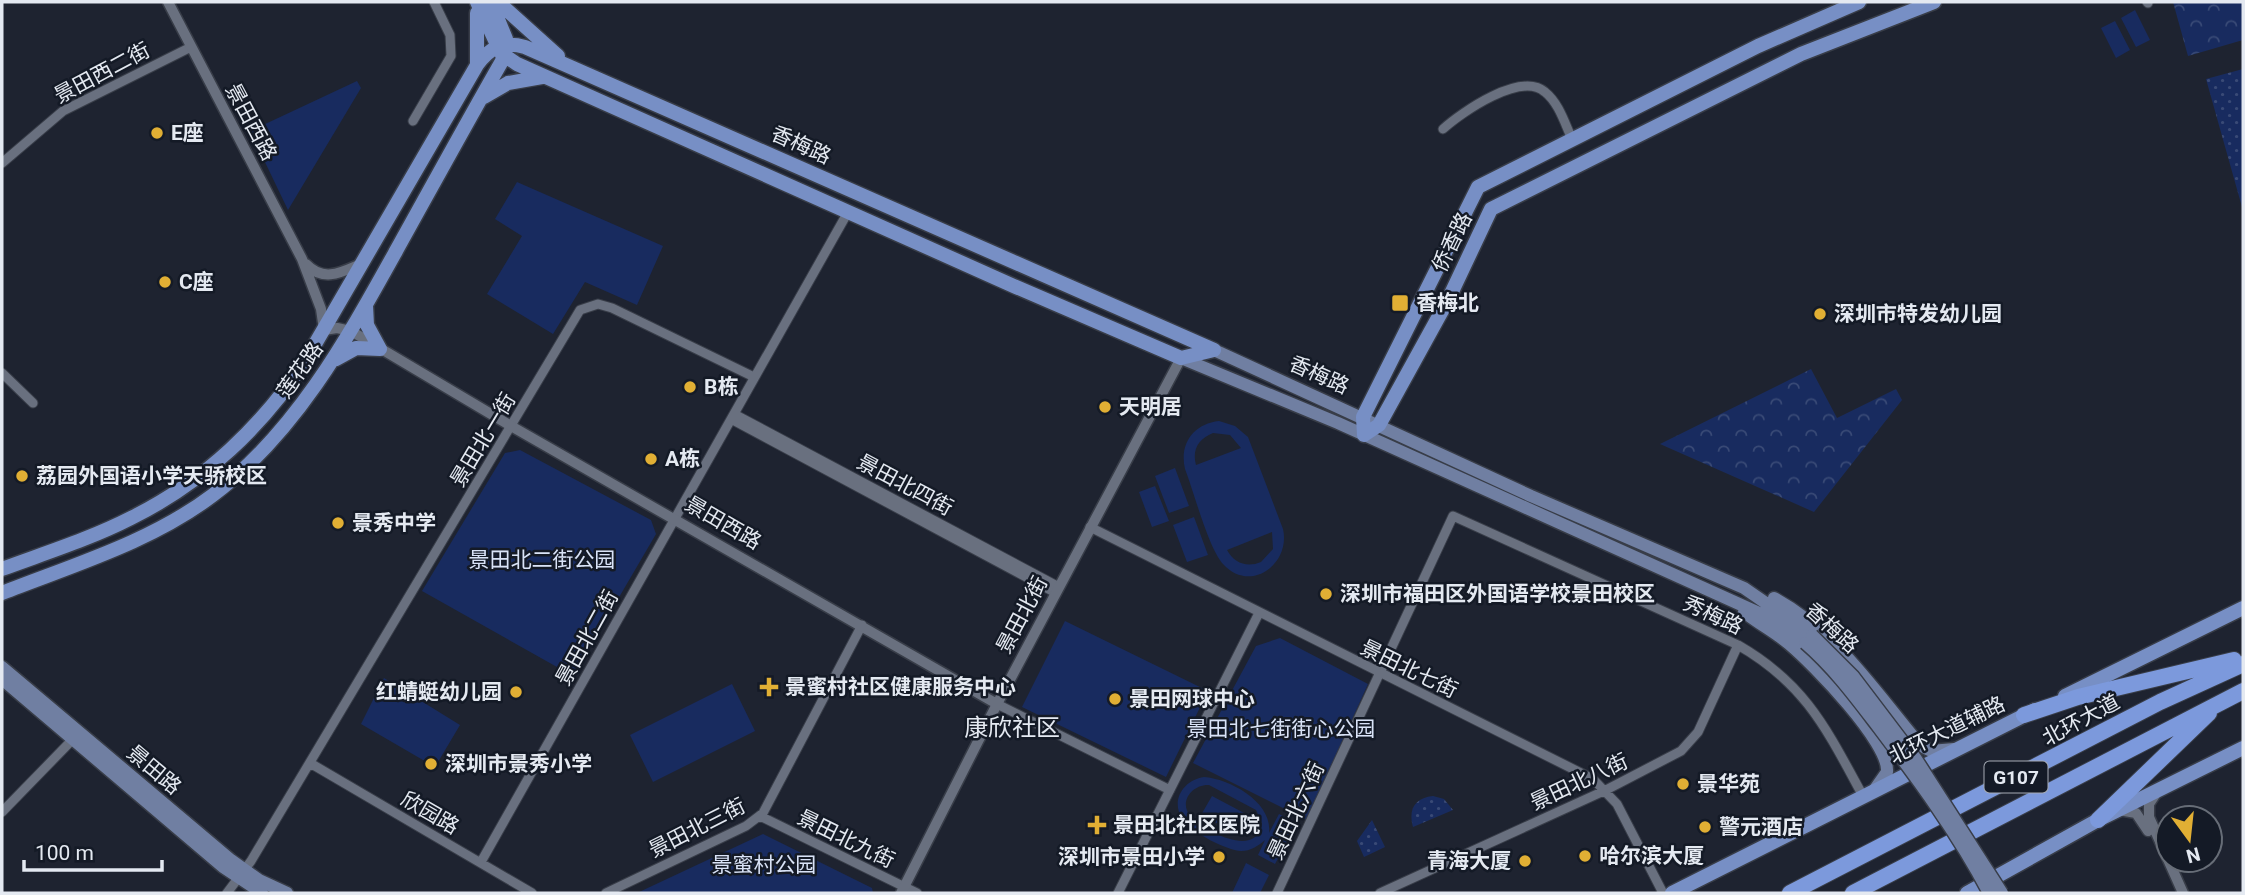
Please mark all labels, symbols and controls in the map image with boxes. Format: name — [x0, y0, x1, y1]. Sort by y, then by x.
street label: 景田西二街 — [50, 38, 154, 108]
street label: 景田西路 — [221, 79, 281, 165]
place label: E座 — [171, 121, 204, 145]
street label: 香梅路 — [767, 121, 835, 169]
marker: E座 — [149, 125, 165, 141]
street label: 侨香路 — [1427, 208, 1477, 276]
place label: C座 — [179, 270, 214, 294]
marker: C座 — [157, 274, 173, 290]
place label: 香梅北 — [1416, 291, 1479, 315]
marker: 香梅北 — [1390, 293, 1410, 313]
place label: 深圳市特发幼儿园 — [1834, 302, 2002, 326]
marker: 深圳市特发幼儿园 — [1812, 306, 1828, 322]
street label: 莲花路 — [272, 337, 328, 403]
street label: 香梅路 — [1285, 351, 1353, 399]
place label: B栋 — [704, 375, 738, 399]
marker: B栋 — [682, 379, 698, 395]
street label: 景田北一街 — [446, 389, 520, 491]
place label: 天明居 — [1119, 395, 1182, 419]
marker: 天明居 — [1097, 399, 1113, 415]
place label: A栋 — [665, 447, 700, 471]
street label: 景田北四街 — [853, 450, 957, 520]
marker: A栋 — [643, 451, 659, 467]
place label: 荔园外国语小学天骄校区 — [36, 464, 267, 488]
marker: 荔园外国语小学天骄校区 — [14, 468, 30, 484]
street label: 景田西路 — [681, 492, 765, 554]
place label: 景秀中学 — [352, 511, 436, 535]
marker: 景秀中学 — [330, 515, 346, 531]
park label: 景田北二街公园 — [469, 548, 616, 572]
street label: 景田北街 — [992, 572, 1052, 658]
place label: 深圳市福田区外国语学校景田校区 — [1340, 582, 1655, 606]
street label: 景田北二街 — [551, 586, 623, 690]
marker: 深圳市福田区外国语学校景田校区 — [1318, 586, 1334, 602]
street label: 秀梅路 — [1679, 591, 1747, 639]
street label: 香梅路 — [1801, 598, 1863, 658]
street label: 景田北七街 — [1357, 635, 1461, 703]
place label: 景蜜村社区健康服务中心 — [785, 675, 1016, 699]
marker: 景蜜村社区健康服务中心 — [759, 677, 779, 697]
place label: 红蜻蜓幼儿园 — [376, 680, 502, 704]
marker: 红蜻蜓幼儿园 — [508, 684, 524, 700]
place label: 景田网球中心 — [1129, 687, 1255, 711]
street label: 北环大道 — [2038, 690, 2124, 750]
marker: 景田网球中心 — [1107, 691, 1123, 707]
street label: 北环大道辅路 — [1885, 692, 2009, 768]
district label: 康欣社区 — [964, 714, 1060, 742]
park label: 景田北七街街心公园 — [1187, 717, 1376, 741]
street label: 景田路 — [122, 741, 186, 799]
street label: 景田北八街 — [1526, 749, 1632, 815]
place label: 深圳市景秀小学 — [445, 752, 592, 776]
marker: 深圳市景秀小学 — [423, 756, 439, 772]
street label: 景田北六街 — [1263, 758, 1329, 864]
road number: G107 — [1984, 762, 2048, 792]
place label: 景华苑 — [1697, 772, 1760, 796]
marker: 景华苑 — [1675, 776, 1691, 792]
street label: 欣园路 — [397, 787, 463, 839]
street label: 景田北三街 — [645, 793, 749, 863]
north arrow — [2154, 804, 2224, 874]
street label: 景田北九街 — [794, 805, 898, 873]
place label: 景田北社区医院 — [1113, 813, 1260, 837]
marker: 景田北社区医院 — [1087, 815, 1107, 835]
place label: 警元酒店 — [1719, 815, 1803, 839]
marker: 警元酒店 — [1697, 819, 1713, 835]
scale bar — [24, 828, 163, 872]
text: 100 m — [35, 841, 94, 865]
text: N — [2184, 842, 2203, 868]
place label: 哈尔滨大厦 — [1599, 844, 1704, 868]
place label: 深圳市景田小学 — [1058, 845, 1205, 869]
marker: 哈尔滨大厦 — [1577, 848, 1593, 864]
marker: 深圳市景田小学 — [1211, 849, 1227, 865]
place label: 青海大厦 — [1427, 849, 1511, 873]
park label: 景蜜村公园 — [712, 853, 817, 877]
marker: 青海大厦 — [1517, 853, 1533, 869]

